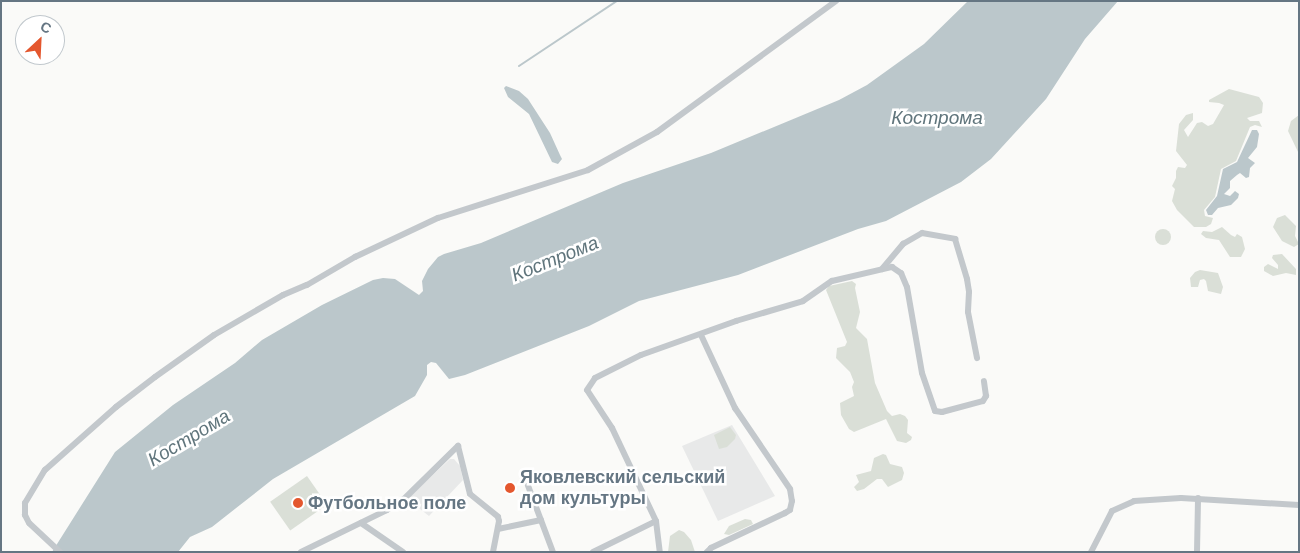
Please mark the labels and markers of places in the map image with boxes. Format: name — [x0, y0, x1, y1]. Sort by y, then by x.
place label: Яковлевский сельский дом культуры — [520, 467, 725, 509]
marker: Яковлевский сельский дом культуры — [504, 482, 516, 494]
place label: Футбольное поле — [308, 492, 466, 514]
marker: Футбольное поле — [292, 497, 304, 509]

